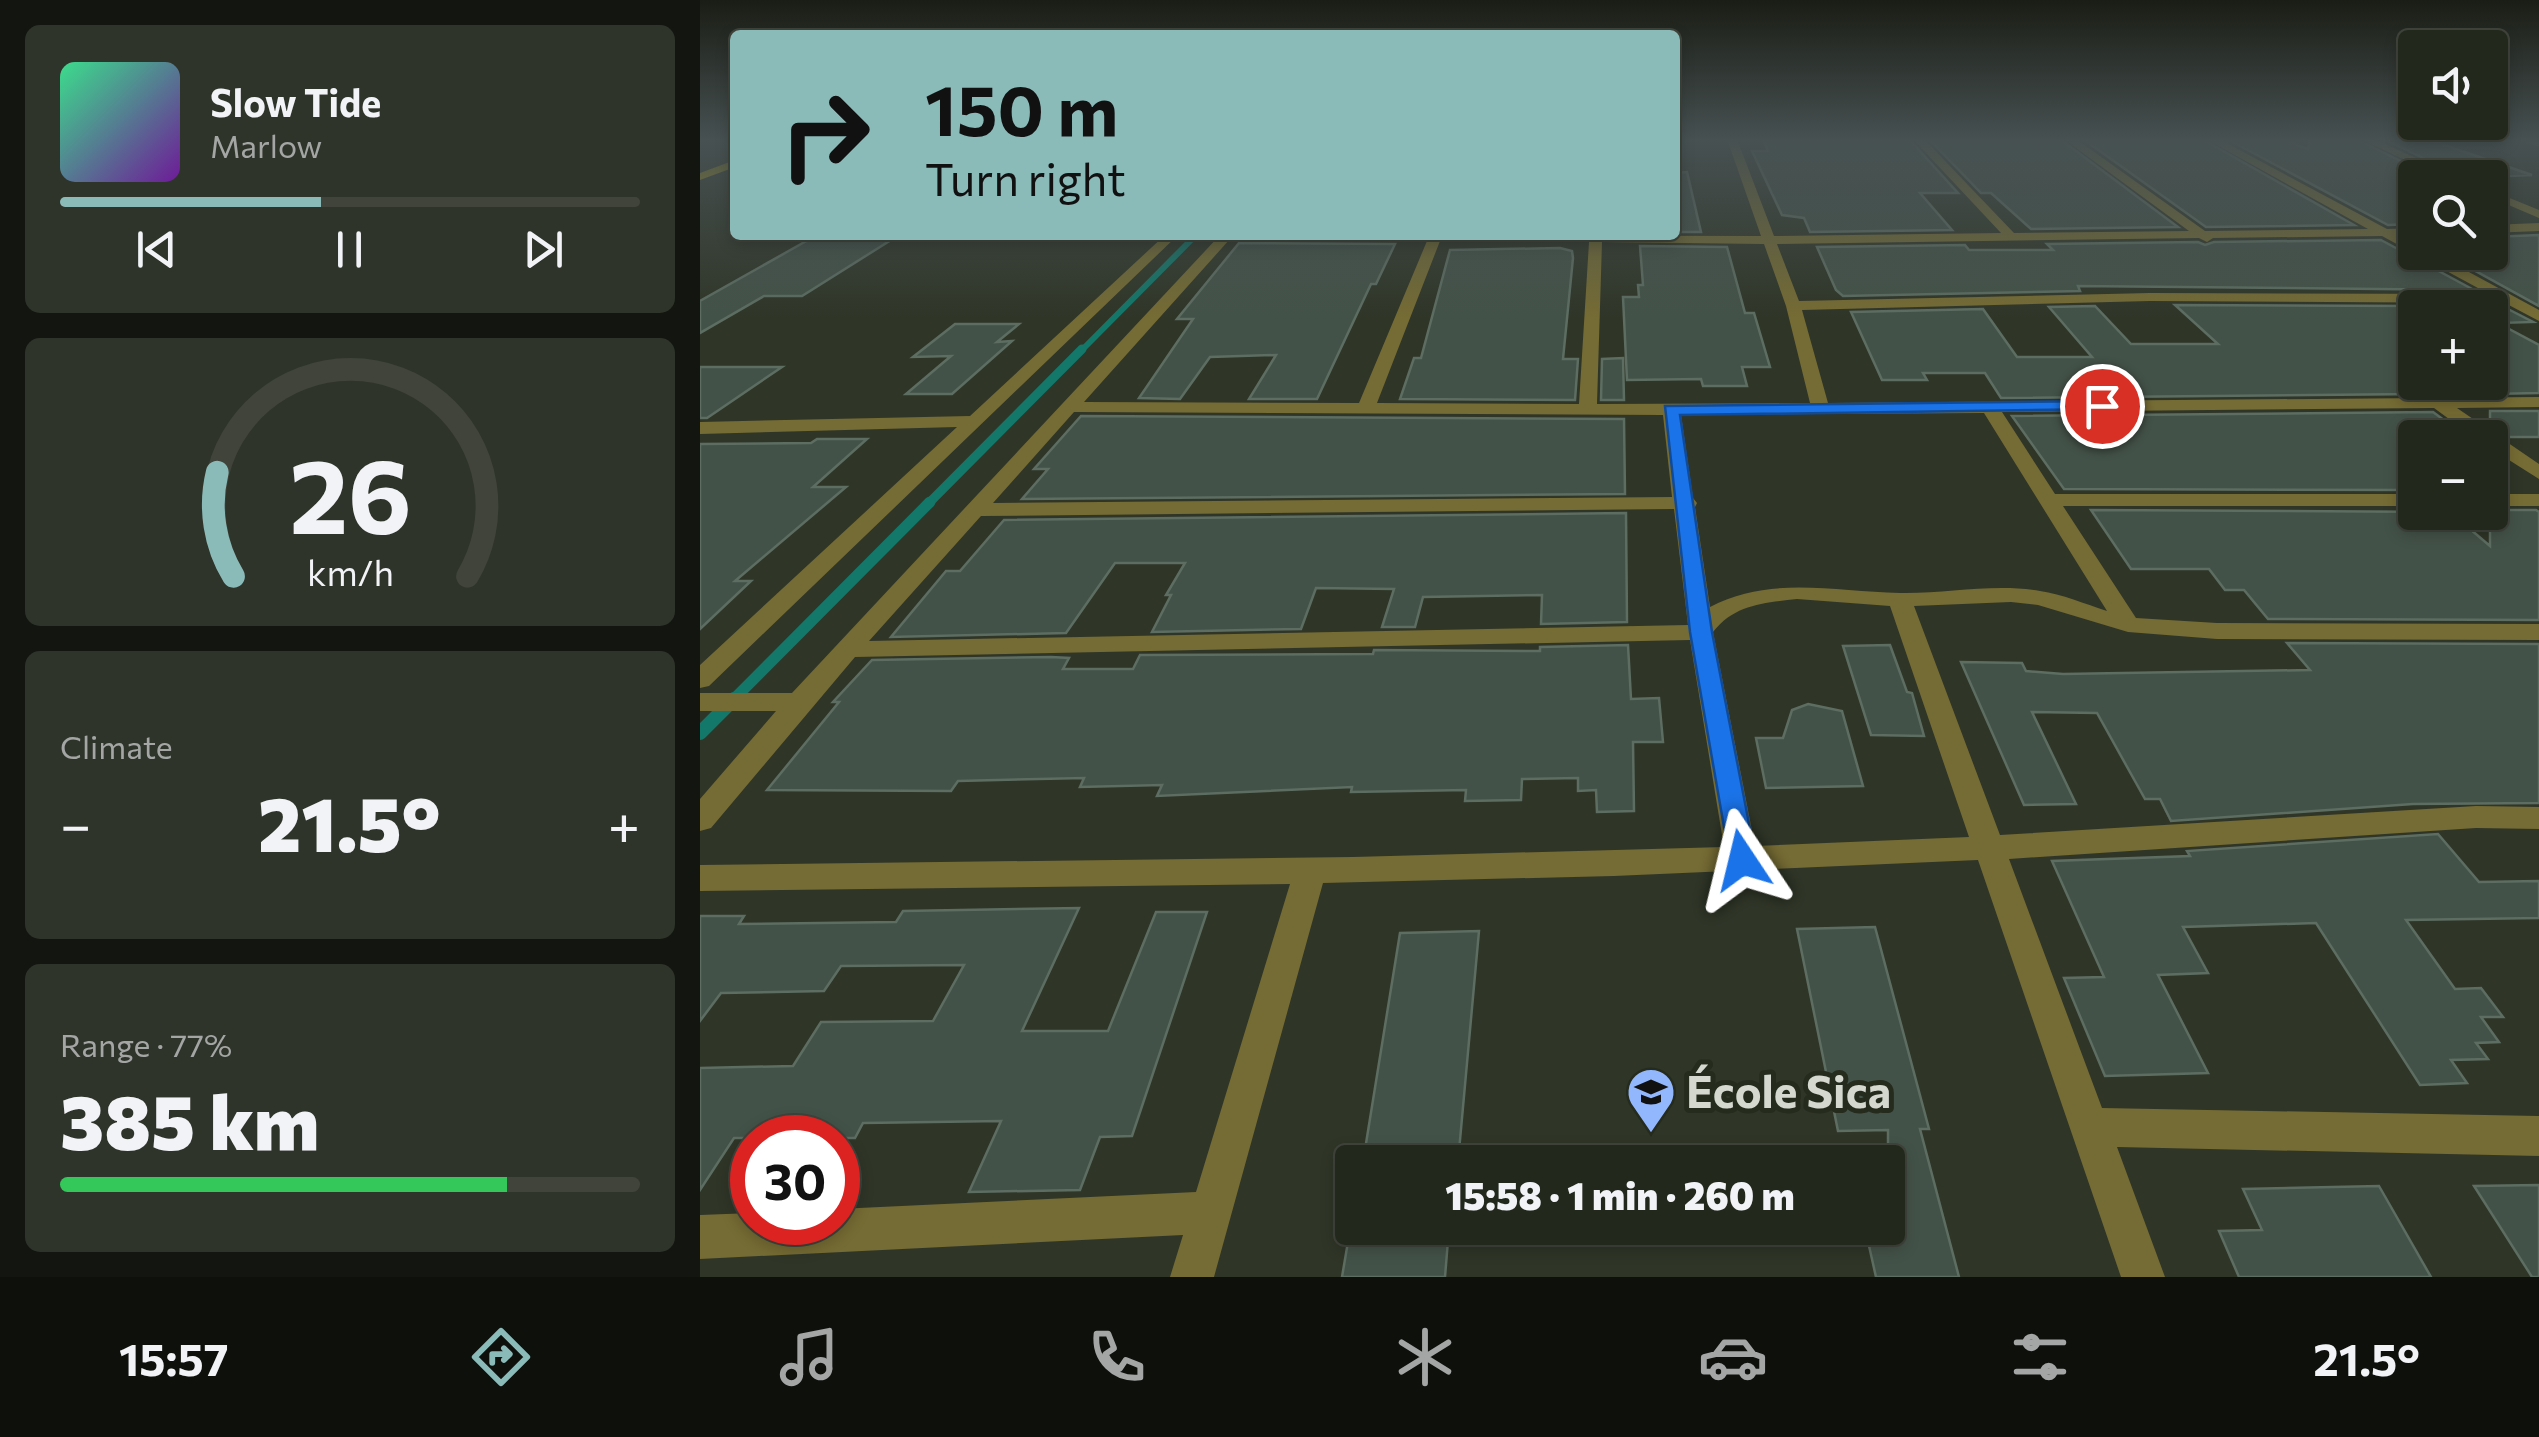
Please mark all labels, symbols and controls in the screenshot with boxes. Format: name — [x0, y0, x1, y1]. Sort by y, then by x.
map controls — [2398, 30, 2508, 530]
button: sound — [2398, 30, 2508, 140]
text: 150 m — [925, 65, 1118, 150]
icon: right — [760, 70, 890, 200]
text: Slow Tide — [210, 78, 381, 125]
text: Marlow — [210, 125, 322, 165]
text: Turn right — [925, 150, 1126, 205]
button: search — [2398, 160, 2508, 270]
icon: previous — [129, 222, 184, 277]
icon: pause — [322, 222, 377, 277]
icon: next — [516, 222, 571, 277]
button: + — [2398, 290, 2508, 400]
pin — [2060, 364, 2145, 449]
icon: arrive — [2075, 379, 2130, 434]
button: − — [2398, 420, 2508, 530]
text: 26 — [289, 428, 411, 555]
text: km/h — [307, 550, 393, 593]
text: Climate — [60, 726, 173, 766]
text: 21.5° — [258, 776, 441, 867]
text: − — [60, 789, 91, 856]
text: + — [608, 789, 640, 856]
position arrow — [1690, 808, 1794, 912]
text: Range · 77% — [60, 1024, 232, 1064]
place label: École Sica — [1686, 1062, 1891, 1117]
school or university icon: École Sica — [1625, 1066, 1677, 1134]
text: 385 km — [60, 1074, 319, 1165]
speed limit sign: 30 — [730, 1115, 860, 1245]
text: 15:58 · 1 min · 260 m — [1445, 1171, 1795, 1218]
icon: directions — [466, 1322, 536, 1392]
icon: music — [774, 1322, 844, 1392]
icon: phone — [1082, 1322, 1152, 1392]
icon: climate — [1390, 1322, 1460, 1392]
icon: car — [1698, 1322, 1768, 1392]
icon: filters — [2005, 1322, 2075, 1392]
text: 15:57 — [119, 1330, 228, 1385]
text: 21.5° — [2313, 1330, 2420, 1385]

